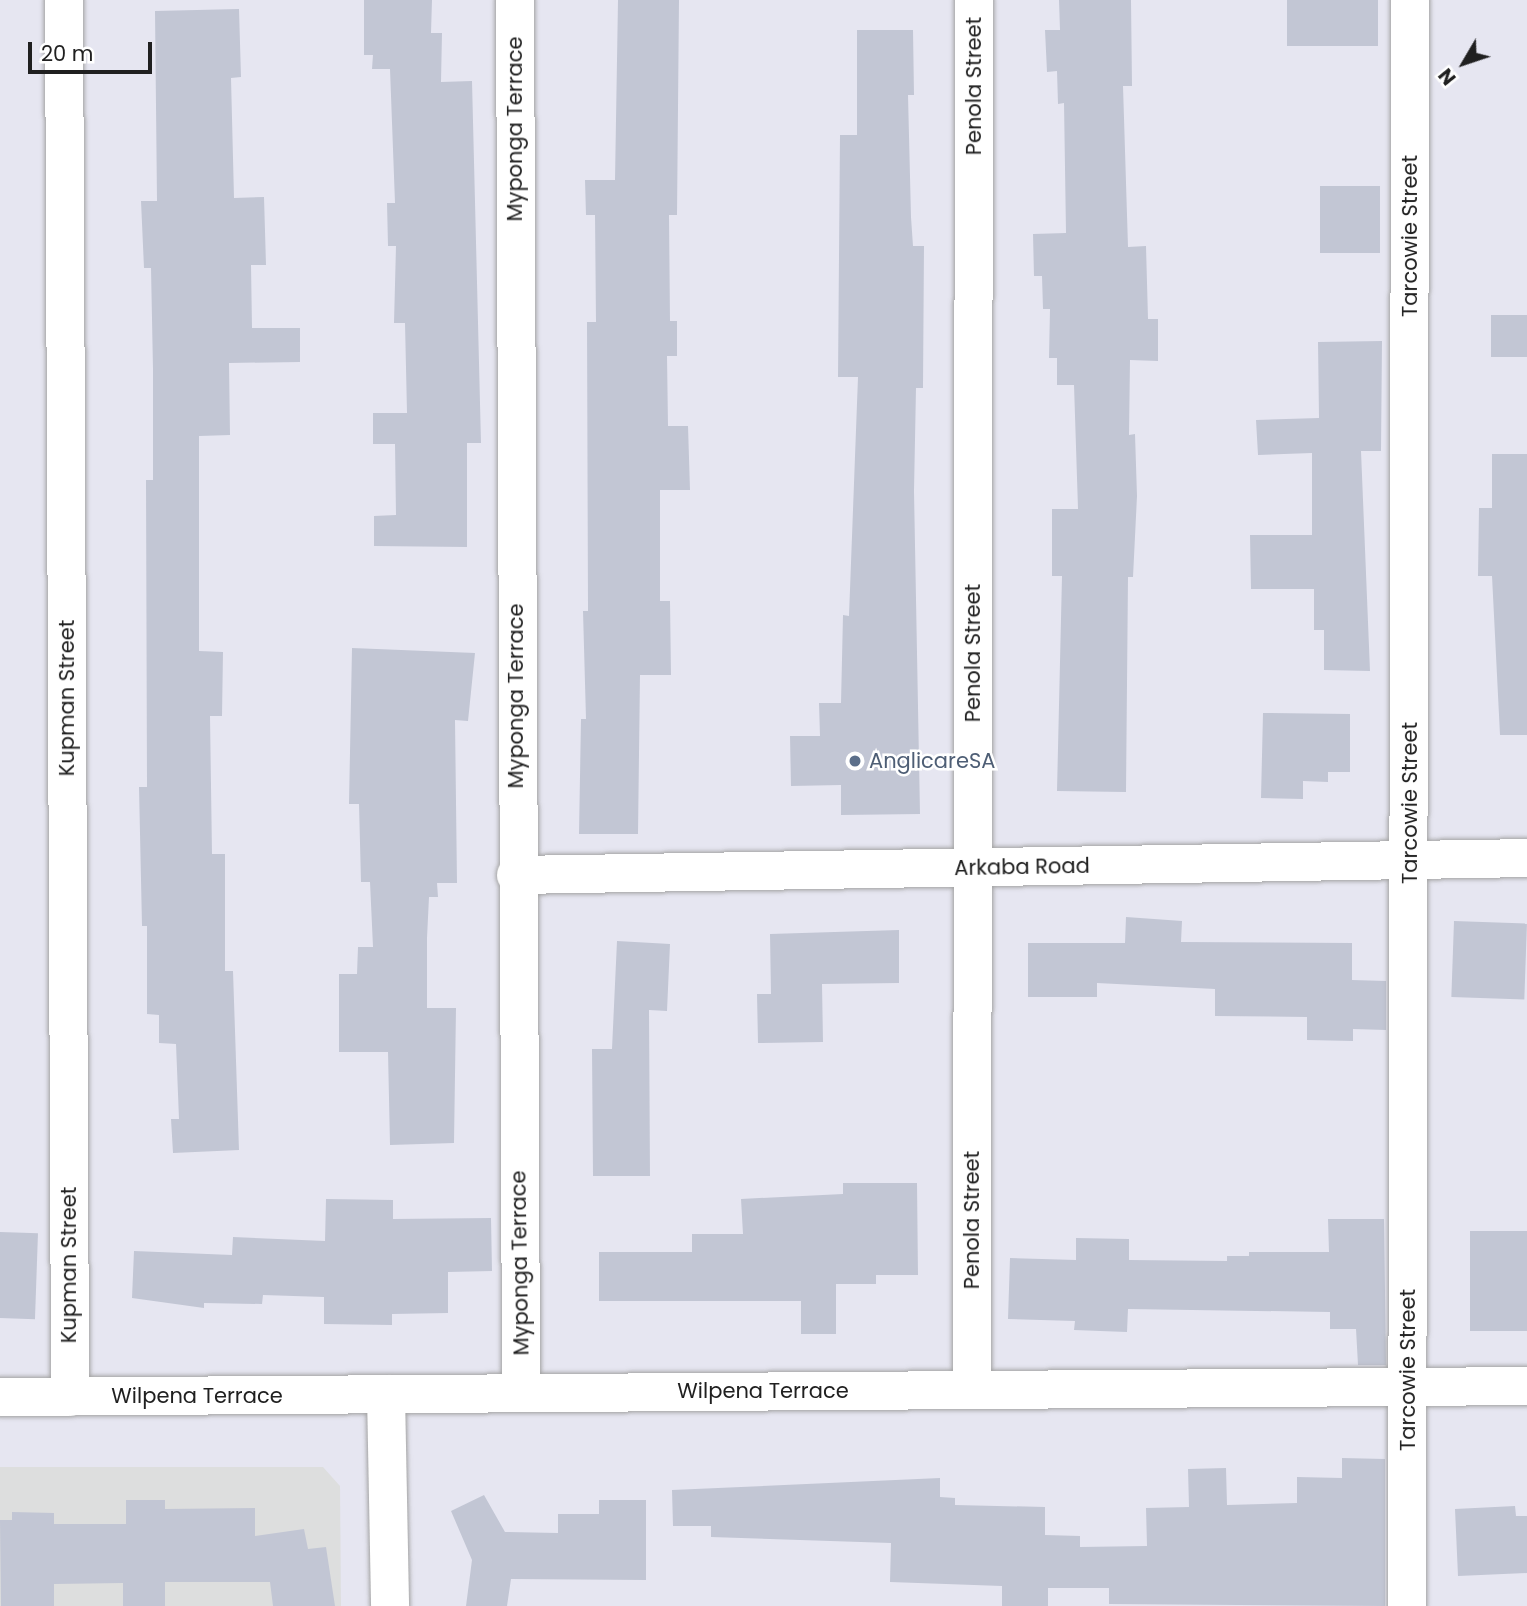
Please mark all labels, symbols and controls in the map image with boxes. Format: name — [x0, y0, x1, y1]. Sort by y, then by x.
street label: Penola Street — [961, 17, 987, 155]
scale bar — [32, 28, 156, 72]
north arrow — [1429, 28, 1499, 98]
street label: Myponga Terrace — [502, 37, 528, 221]
text: 20 m — [41, 39, 94, 68]
text: N — [1432, 62, 1462, 91]
street label: Tarcowie Street — [1397, 155, 1423, 317]
street label: Penola Street — [960, 584, 986, 722]
street label: Myponga Terrace — [503, 604, 529, 788]
street label: Kupman Street — [54, 620, 80, 776]
street label: Tarcowie Street — [1397, 722, 1423, 884]
place label: AnglicareSA — [869, 748, 995, 774]
marker: AnglicareSA — [847, 753, 863, 769]
street label: Arkaba Road — [954, 853, 1090, 881]
street label: Penola Street — [959, 1151, 985, 1289]
street label: Myponga Terrace — [506, 1170, 534, 1356]
street label: Kupman Street — [56, 1187, 82, 1343]
street label: Tarcowie Street — [1395, 1289, 1421, 1451]
street label: Wilpena Terrace — [677, 1378, 849, 1404]
street label: Wilpena Terrace — [111, 1383, 283, 1409]

